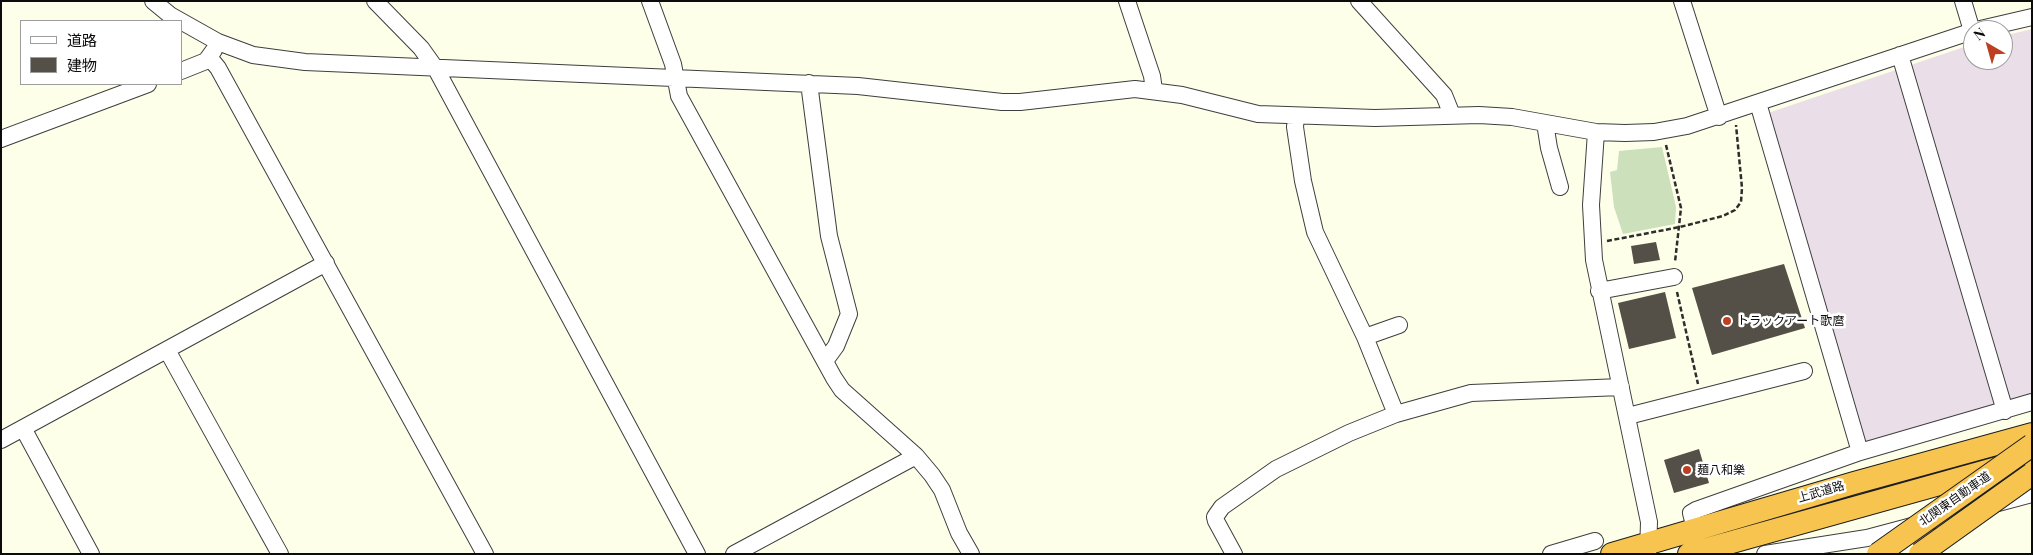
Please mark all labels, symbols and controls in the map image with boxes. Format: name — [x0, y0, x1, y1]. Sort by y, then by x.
legend — [20, 20, 182, 85]
north arrow — [1963, 20, 2013, 70]
text: N — [1969, 23, 1989, 44]
text: 道路 — [67, 30, 97, 50]
text: 建物 — [67, 55, 97, 75]
place label: トラックアート歌麿 — [1737, 314, 1844, 328]
marker: トラックアート歌麿 — [1721, 315, 1733, 327]
place label: 麺八和樂 — [1697, 463, 1745, 477]
marker: 麺八和樂 — [1681, 464, 1693, 476]
street label: 北関東自動車道 — [1916, 469, 1994, 529]
street label: 上武道路 — [1796, 478, 1846, 506]

